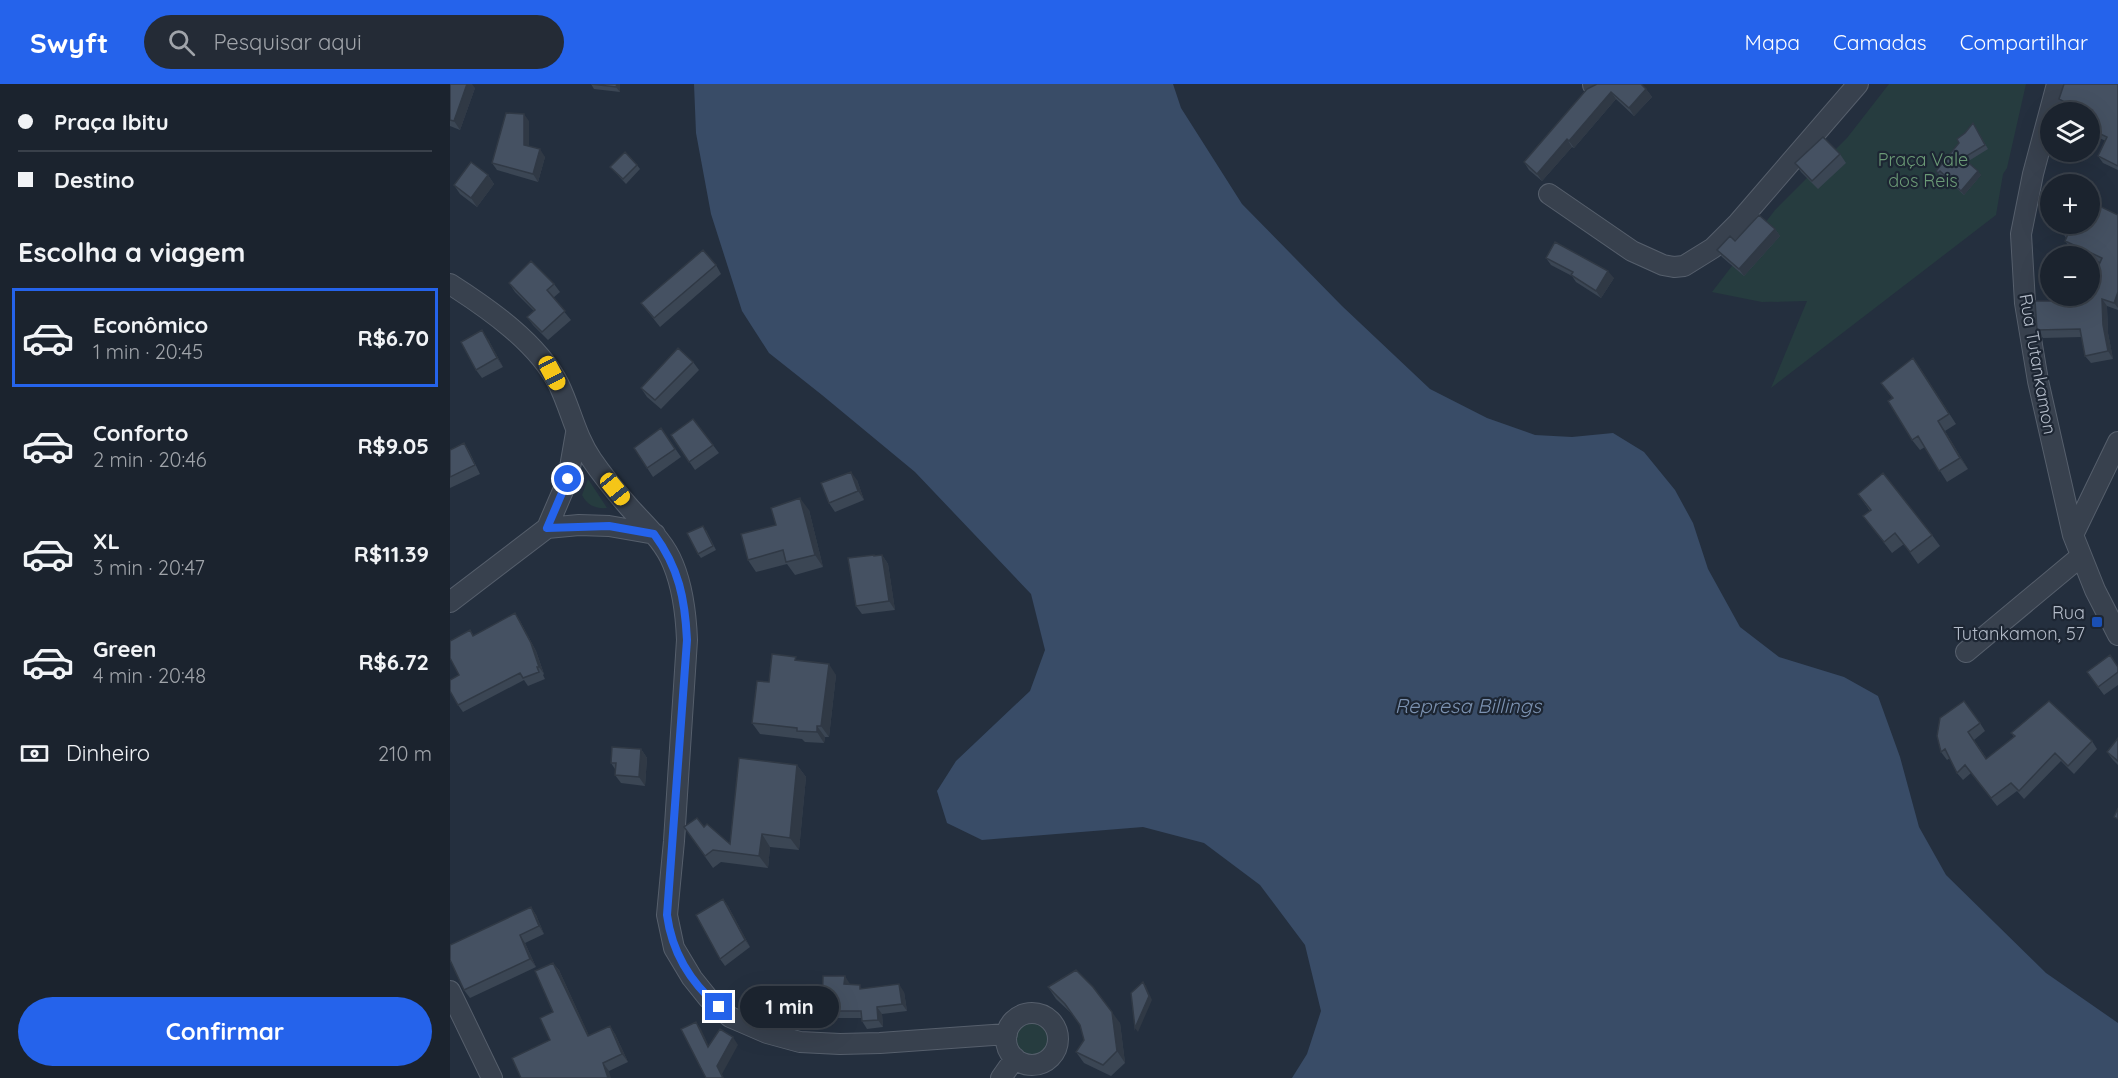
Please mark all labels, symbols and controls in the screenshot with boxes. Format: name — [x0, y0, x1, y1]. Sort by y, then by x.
search box — [144, 15, 564, 69]
text: Swyft — [30, 25, 108, 60]
icon: search — [165, 26, 198, 59]
text: Pesquisar aqui — [213, 28, 362, 56]
text: Mapa — [1745, 29, 1800, 55]
text: Camadas — [1833, 29, 1927, 55]
text: Compartilhar — [1960, 29, 2088, 55]
map controls — [2040, 102, 2100, 306]
button: layers — [2040, 102, 2100, 162]
text: Praça Ibitu — [54, 108, 169, 136]
park label: Praça Vale dos Reis — [1878, 148, 1968, 192]
text: Destino — [54, 166, 135, 194]
button: + — [2040, 174, 2100, 234]
text: Escolha a viagem — [18, 235, 246, 269]
button: − — [2040, 246, 2100, 306]
street label: Rua Tutankamon — [2014, 292, 2062, 436]
icon: car — [21, 311, 75, 365]
text: Econômico — [93, 311, 208, 339]
text: R$6.70 — [358, 324, 429, 352]
text: 1 min · 20:45 — [93, 339, 203, 364]
car — [536, 353, 568, 393]
icon: car — [21, 419, 75, 473]
text: Conforto — [93, 419, 188, 447]
text: R$9.05 — [357, 432, 429, 460]
text: 2 min · 20:46 — [93, 447, 206, 472]
route start — [554, 465, 581, 492]
car — [597, 469, 633, 509]
icon: car — [21, 527, 75, 581]
text: XL — [93, 527, 120, 555]
text: R$11.39 — [354, 540, 429, 568]
text: 3 min · 20:47 — [93, 555, 205, 580]
place label: Rua Tutankamon, 57 — [1953, 601, 2085, 645]
marker: Rua Tutankamon, 57 — [2090, 615, 2104, 629]
icon: car — [21, 635, 75, 689]
text: Green — [93, 635, 156, 663]
text: R$6.72 — [359, 648, 429, 676]
text: 4 min · 20:48 — [93, 663, 206, 688]
water label: Represa Billings — [1395, 693, 1543, 718]
icon: cash — [18, 737, 51, 770]
text: Dinheiro — [66, 739, 150, 767]
text: 210 m — [378, 741, 432, 766]
callout: 1 min — [740, 986, 839, 1028]
route end — [705, 993, 732, 1020]
text: 1 min — [765, 994, 814, 1019]
button: Confirmar — [18, 997, 432, 1066]

